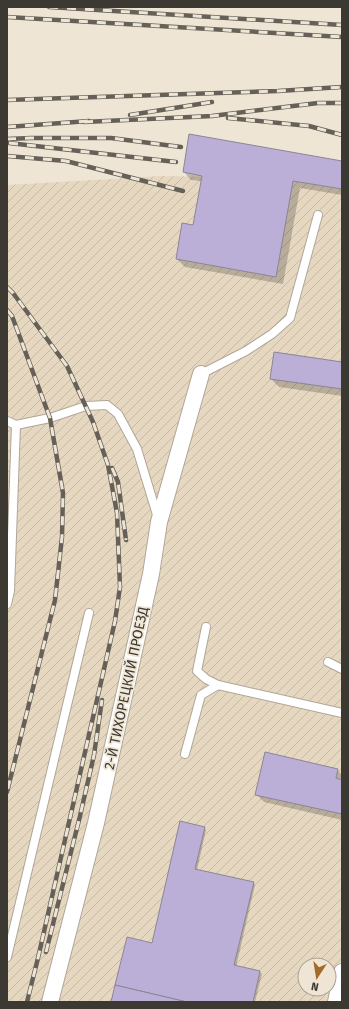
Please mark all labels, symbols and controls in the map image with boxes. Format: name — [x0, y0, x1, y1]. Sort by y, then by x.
street label: 2-Й ТИХОРЕЦКИЙ ПРОЕЗД — [101, 605, 152, 771]
north arrow — [297, 957, 337, 997]
text: N — [310, 979, 320, 993]

